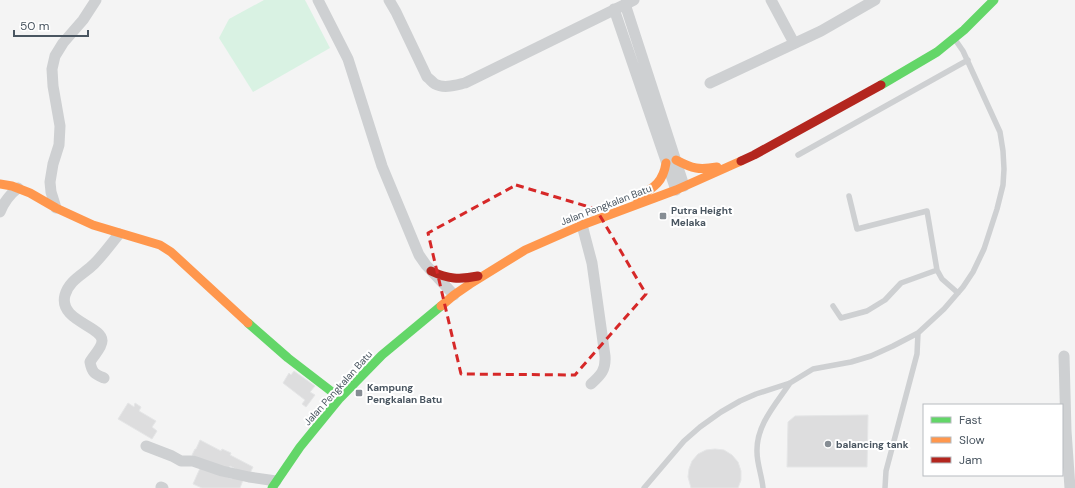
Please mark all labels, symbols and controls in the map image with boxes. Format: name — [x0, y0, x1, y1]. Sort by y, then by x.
scale bar — [14, 12, 88, 38]
text: 50 m — [20, 18, 49, 34]
street label: Jalan Pengkalan Batu — [559, 182, 654, 228]
place label: Putra Height Melaka — [671, 204, 732, 229]
marker: Putra Height Melaka — [658, 211, 668, 221]
street label: Jalan Pengkalan Batu — [301, 348, 375, 428]
place label: Kampung Pengkalan Batu — [367, 381, 442, 406]
marker: Kampung Pengkalan Batu — [354, 388, 364, 398]
legend — [923, 404, 1063, 476]
text: Fast — [959, 412, 982, 428]
text: Slow — [959, 432, 985, 448]
place label: balancing tank — [836, 438, 909, 451]
marker: balancing tank — [823, 439, 833, 449]
text: Jam — [959, 452, 982, 468]

